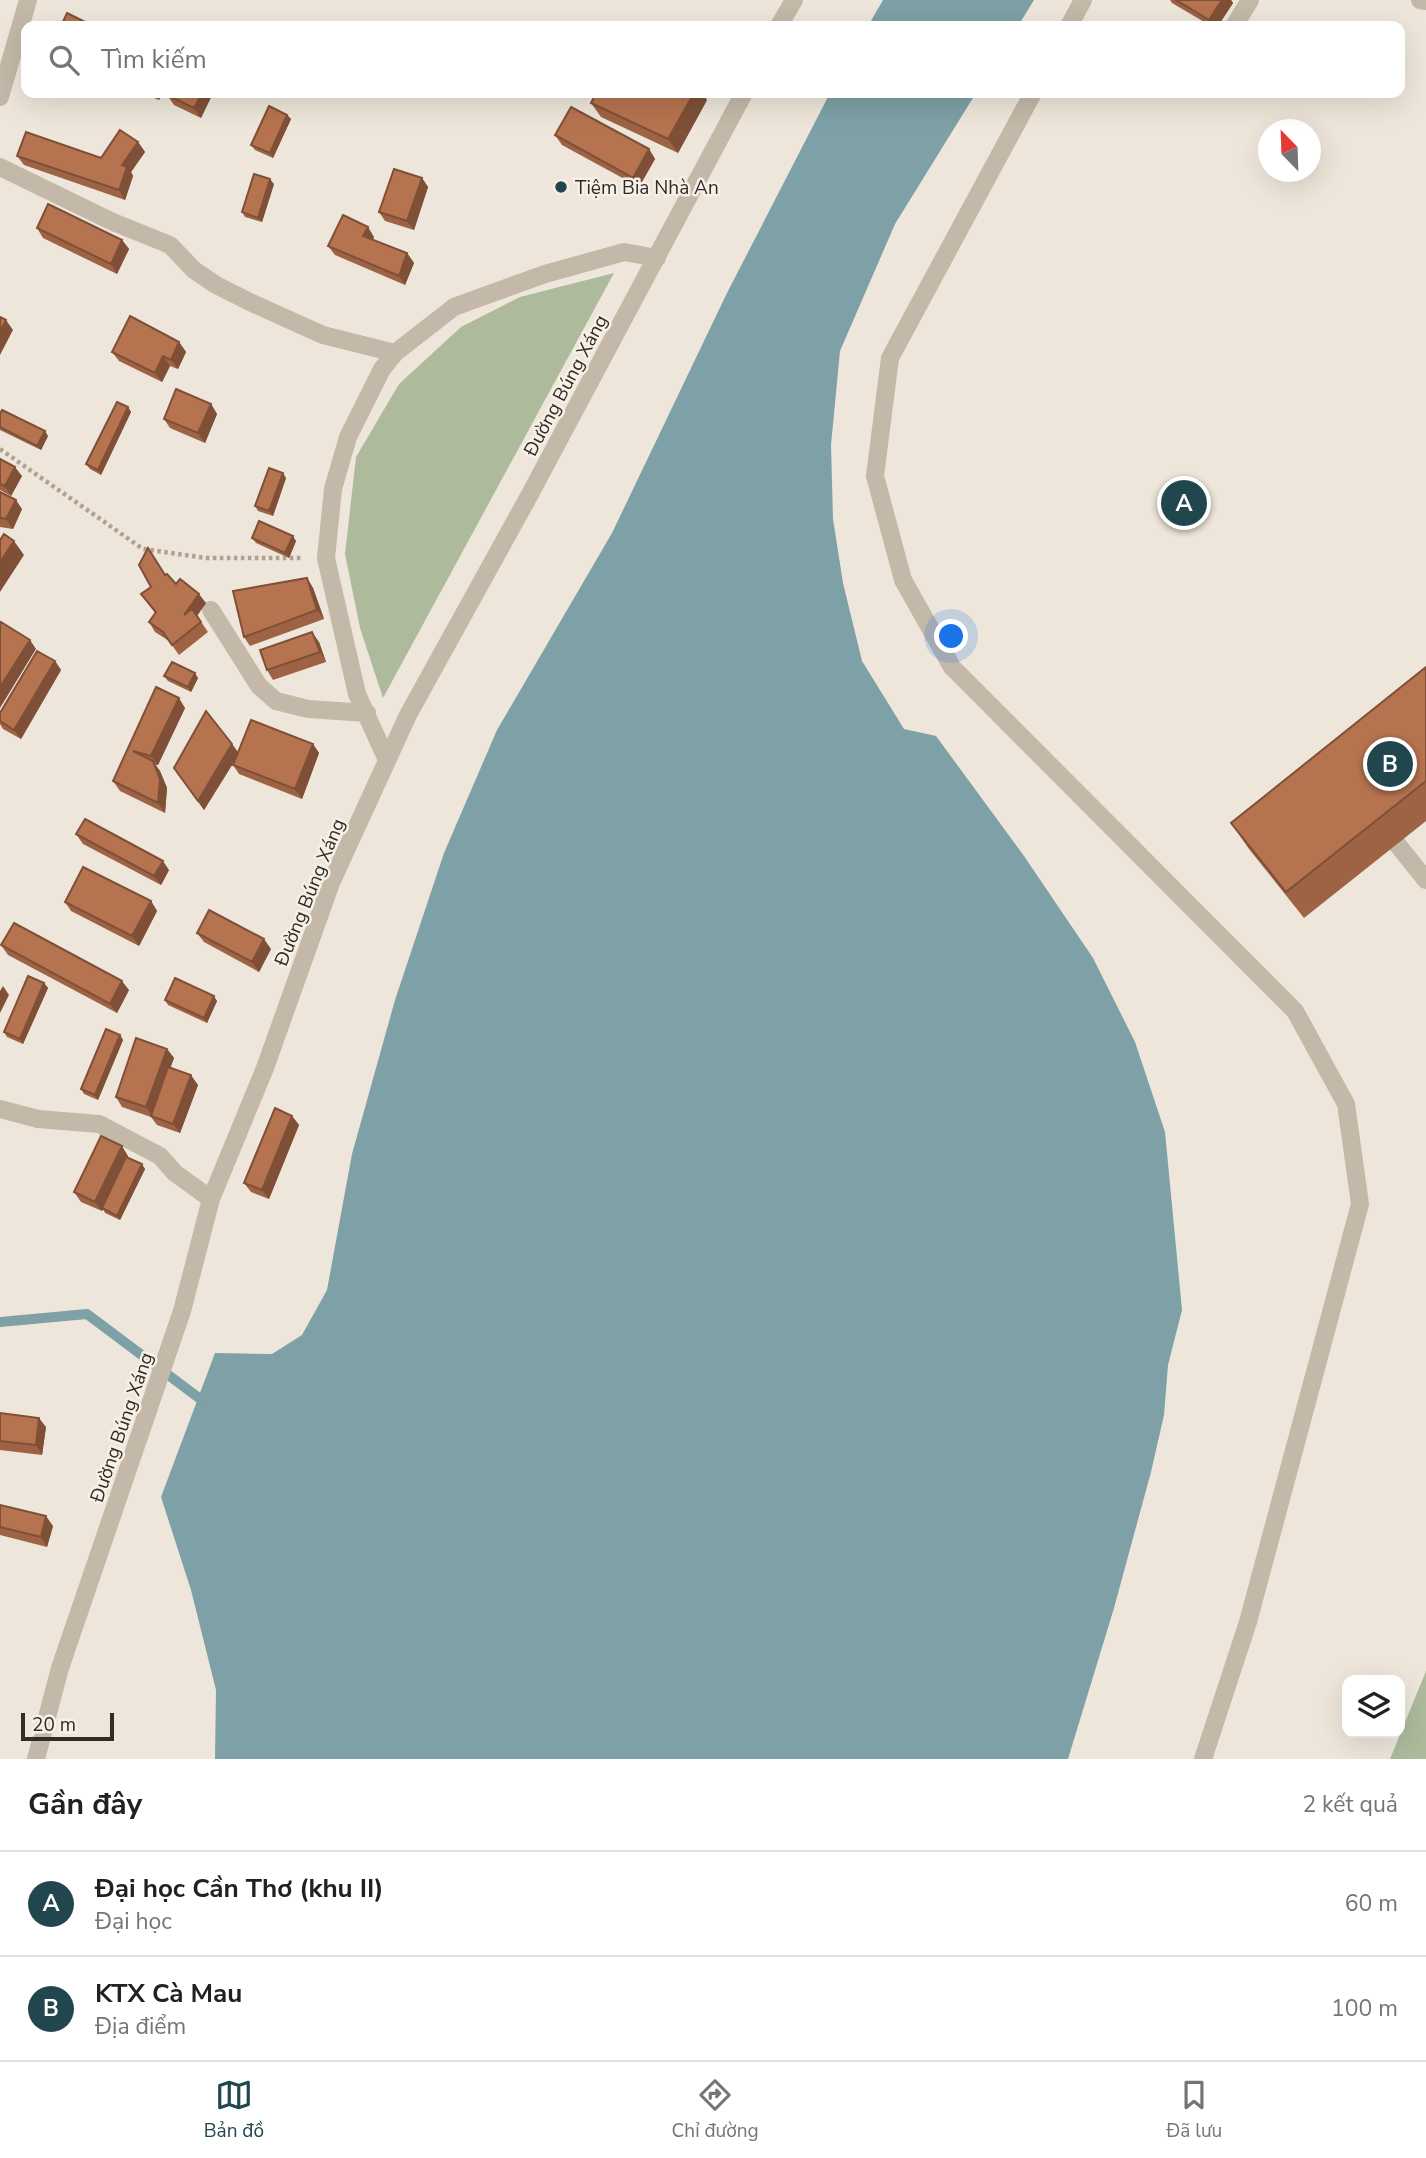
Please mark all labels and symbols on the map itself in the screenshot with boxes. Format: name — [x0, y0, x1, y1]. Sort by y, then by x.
north arrow — [1258, 119, 1321, 182]
place label: Tiệm Bia Nhà An — [575, 175, 719, 201]
marker: Tiệm Bia Nhà An — [553, 179, 569, 195]
street label: Đường Búng Xáng — [517, 310, 614, 462]
pin: A — [1161, 477, 1207, 529]
your location — [934, 619, 968, 653]
pin: B — [1367, 738, 1413, 790]
street label: Đường Búng Xáng — [268, 815, 351, 971]
street label: Đường Búng Xáng — [84, 1349, 160, 1507]
scale bar — [21, 1710, 114, 1742]

